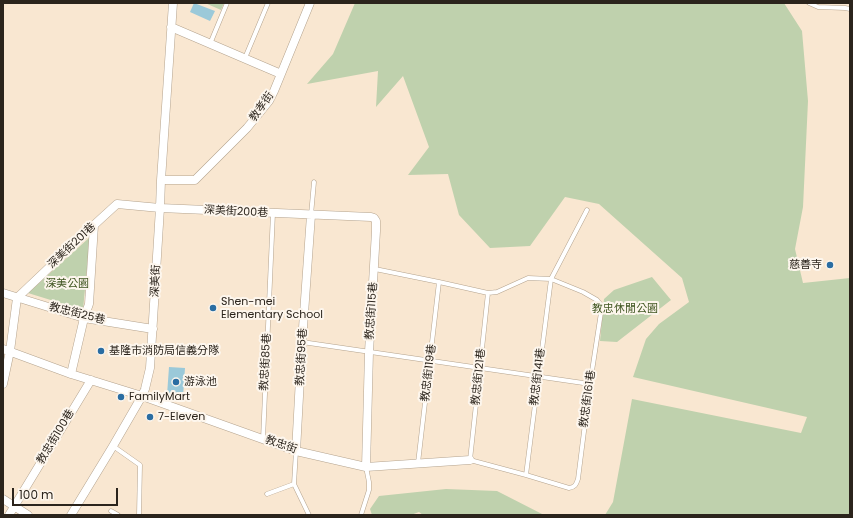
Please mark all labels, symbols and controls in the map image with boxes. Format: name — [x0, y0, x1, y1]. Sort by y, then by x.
street label: 教孝街 — [247, 90, 277, 124]
street label: 深美街200巷 — [204, 204, 268, 220]
street label: 深美街201巷 — [45, 220, 99, 272]
place label: 慈善寺 — [789, 258, 822, 272]
marker: 慈善寺 — [825, 260, 835, 270]
street label: 深美街 — [149, 264, 163, 298]
park label: 深美公園 — [45, 277, 89, 291]
street label: 教忠街115巷 — [363, 282, 381, 340]
place label: Shen-mei Elementary School — [221, 295, 323, 321]
street label: 教忠街25巷 — [48, 301, 106, 327]
park label: 教忠休閒公園 — [592, 302, 658, 316]
marker: Shen-mei Elementary School — [208, 303, 218, 313]
street label: 教忠街95巷 — [294, 328, 310, 386]
street label: 教忠街85巷 — [258, 333, 274, 391]
street label: 教忠街119巷 — [419, 343, 439, 403]
place label: 基隆市消防局信義分隊 — [109, 344, 219, 358]
marker: 基隆市消防局信義分隊 — [96, 346, 106, 356]
street label: 教忠街141巷 — [528, 347, 548, 407]
street label: 教忠街121巷 — [469, 348, 489, 406]
street label: 教忠街161巷 — [577, 369, 599, 429]
place label: 游泳池 — [184, 375, 217, 389]
marker: 游泳池 — [171, 377, 181, 387]
place label: FamilyMart — [129, 390, 190, 404]
marker: FamilyMart — [116, 392, 126, 402]
street label: 教忠街100巷 — [35, 407, 77, 467]
place label: 7-Eleven — [158, 410, 205, 424]
marker: 7-Eleven — [145, 412, 155, 422]
street label: 教忠街 — [263, 433, 299, 457]
scale bar — [14, 480, 120, 506]
text: 100 m — [19, 486, 53, 503]

